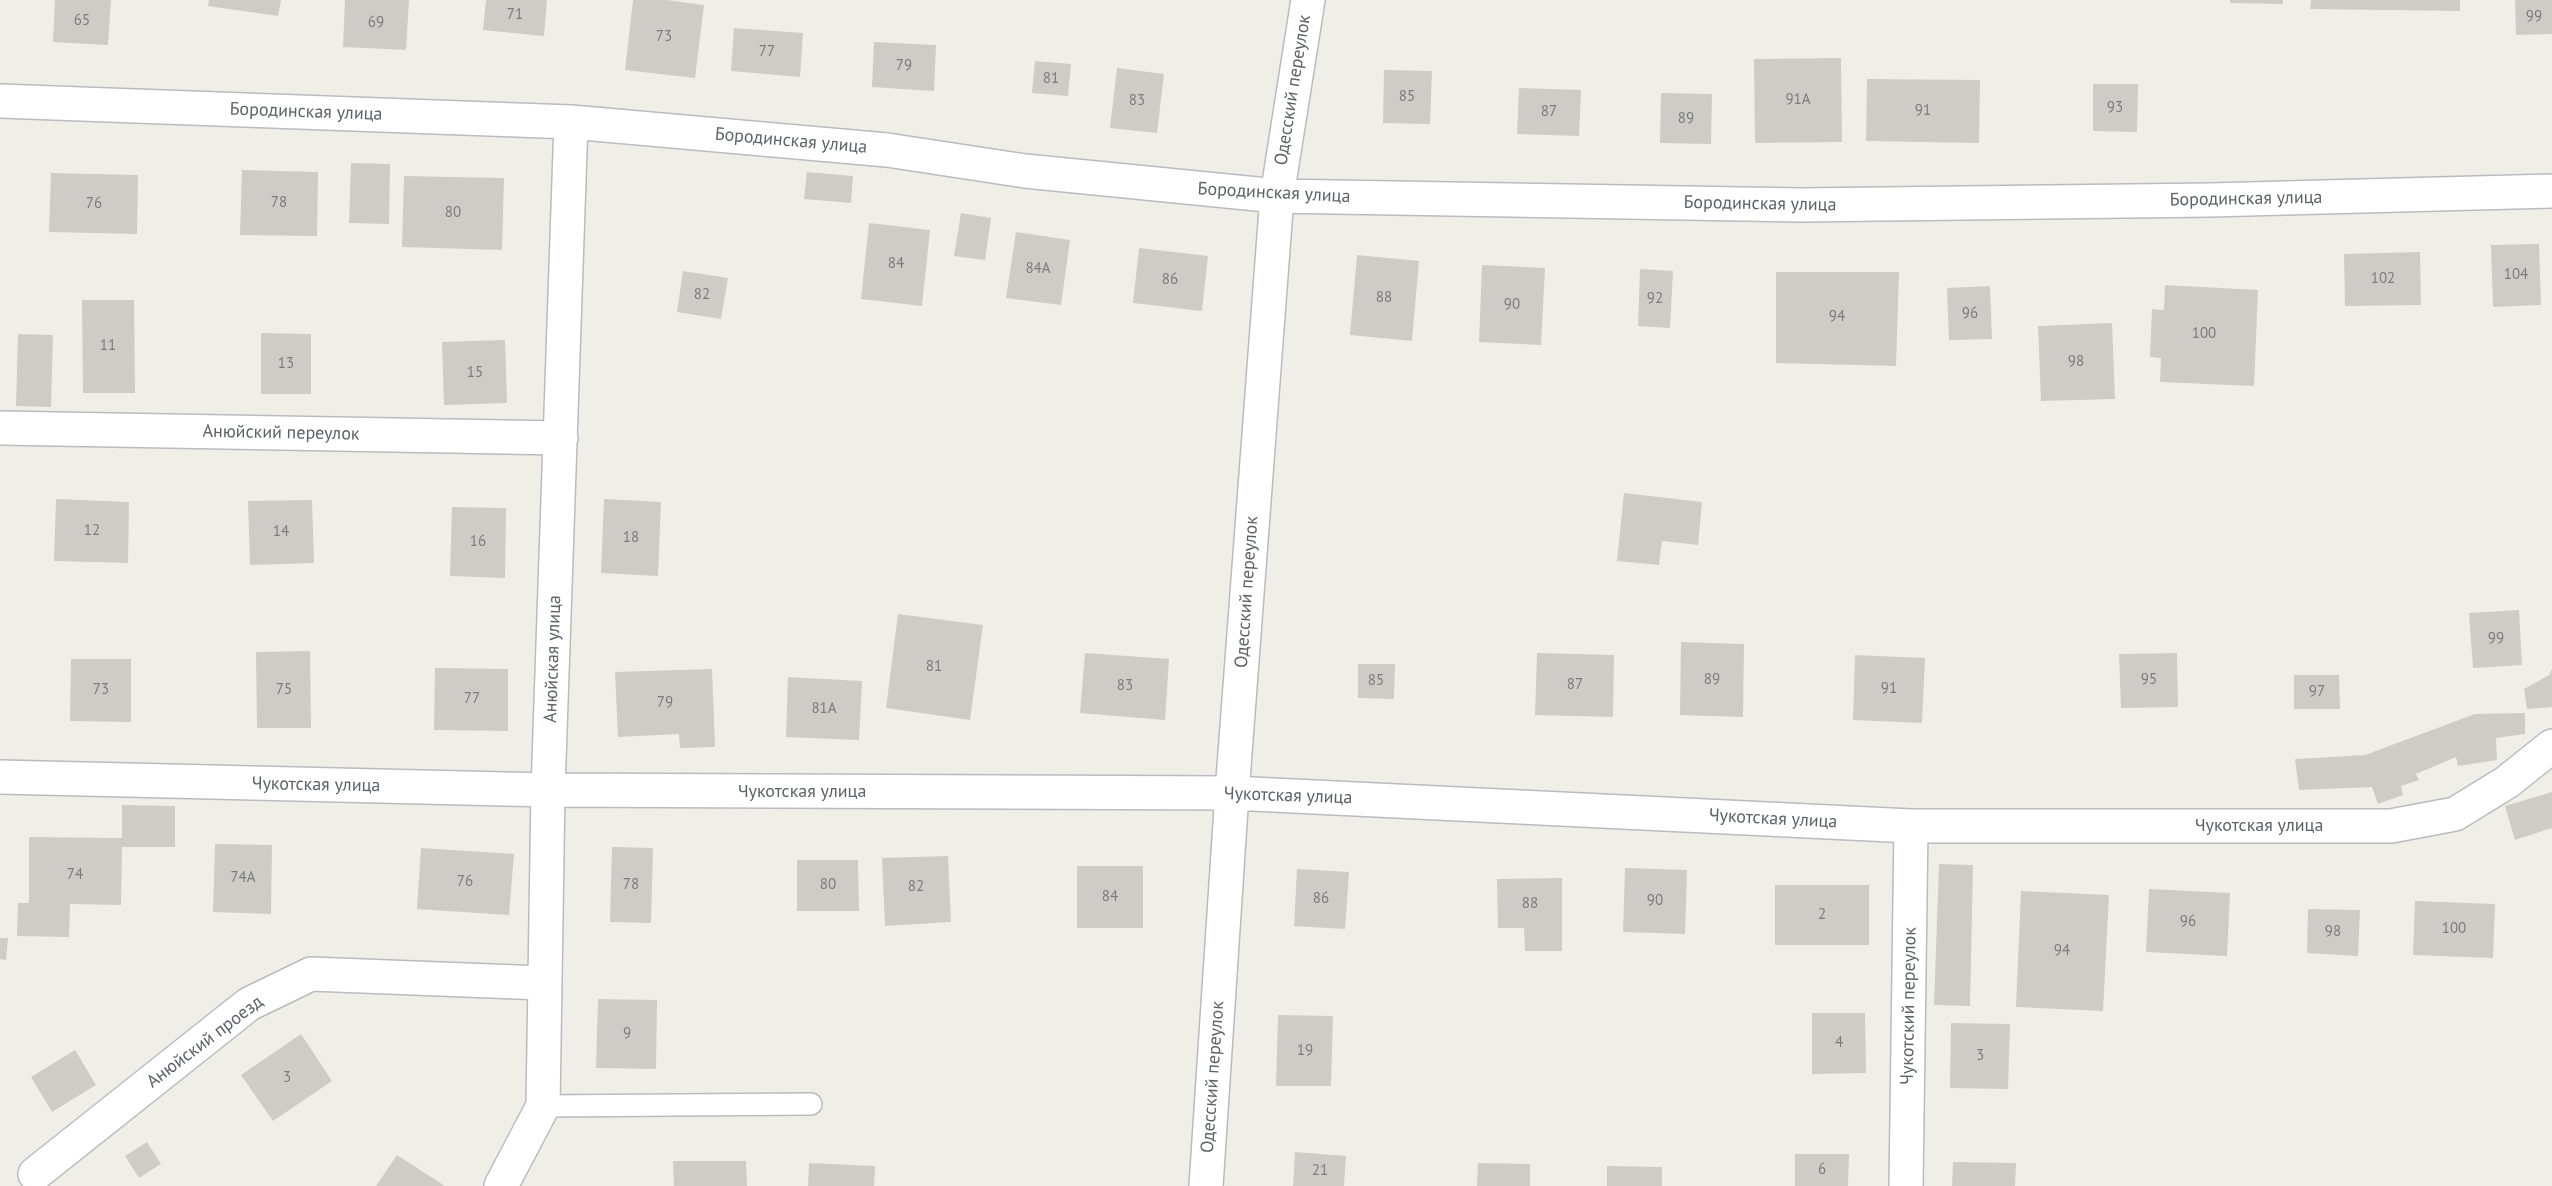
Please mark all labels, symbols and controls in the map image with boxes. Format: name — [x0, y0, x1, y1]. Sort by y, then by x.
house number: 71 — [507, 6, 523, 24]
house number: 99 — [2526, 8, 2542, 26]
house number: 65 — [74, 12, 90, 30]
street label: Одесский переулок — [1270, 13, 1316, 167]
house number: 69 — [368, 14, 384, 32]
house number: 73 — [656, 28, 672, 46]
house number: 77 — [759, 43, 775, 61]
house number: 79 — [896, 57, 912, 75]
house number: 81 — [1043, 70, 1059, 88]
house number: 85 — [1399, 88, 1415, 106]
house number: 91А — [1785, 91, 1811, 109]
house number: 83 — [1129, 92, 1145, 110]
street label: Бородинская улица — [229, 99, 383, 125]
house number: 93 — [2107, 99, 2123, 117]
house number: 91 — [1915, 102, 1931, 120]
house number: 87 — [1541, 103, 1557, 121]
house number: 89 — [1678, 110, 1694, 128]
street label: Бородинская улица — [714, 124, 868, 158]
street label: Бородинская улица — [1197, 178, 1351, 208]
street label: Бородинская улица — [2169, 187, 2323, 211]
street label: Бородинская улица — [1683, 192, 1837, 216]
house number: 78 — [271, 194, 287, 212]
house number: 76 — [86, 195, 102, 213]
house number: 80 — [445, 204, 461, 222]
house number: 84 — [888, 255, 904, 273]
house number: 84А — [1025, 260, 1051, 278]
house number: 104 — [2504, 266, 2528, 284]
house number: 102 — [2371, 270, 2395, 288]
house number: 86 — [1162, 271, 1178, 289]
house number: 82 — [694, 286, 710, 304]
house number: 88 — [1376, 289, 1392, 307]
house number: 92 — [1647, 290, 1663, 308]
house number: 90 — [1504, 296, 1520, 314]
house number: 96 — [1962, 305, 1978, 323]
house number: 94 — [1829, 308, 1845, 326]
house number: 100 — [2192, 325, 2216, 343]
house number: 11 — [100, 337, 116, 355]
house number: 98 — [2068, 353, 2084, 371]
house number: 13 — [278, 355, 294, 373]
house number: 15 — [467, 364, 483, 382]
street label: Анюйский переулок — [202, 421, 360, 445]
street label: Одесский переулок — [1231, 515, 1263, 669]
house number: 12 — [84, 522, 100, 540]
house number: 14 — [273, 523, 289, 541]
house number: 18 — [623, 529, 639, 547]
house number: 16 — [470, 533, 486, 551]
street label: Анюйская улица — [540, 595, 566, 723]
house number: 99 — [2488, 630, 2504, 648]
house number: 81 — [926, 658, 942, 676]
house number: 89 — [1704, 671, 1720, 689]
house number: 95 — [2141, 671, 2157, 689]
house number: 85 — [1368, 672, 1384, 690]
house number: 87 — [1567, 676, 1583, 694]
house number: 83 — [1117, 677, 1133, 695]
house number: 91 — [1881, 680, 1897, 698]
house number: 73 — [93, 681, 109, 699]
house number: 75 — [276, 681, 292, 699]
house number: 97 — [2309, 683, 2325, 701]
house number: 77 — [464, 690, 480, 708]
house number: 79 — [657, 694, 673, 712]
house number: 81А — [811, 700, 837, 718]
street label: Чукотская улица — [251, 773, 381, 797]
street label: Чукотская улица — [738, 781, 866, 803]
street label: Чукотская улица — [1223, 783, 1353, 809]
street label: Чукотская улица — [1708, 805, 1838, 833]
street label: Чукотская улица — [2195, 815, 2323, 837]
house number: 74 — [67, 866, 83, 884]
house number: 74А — [230, 869, 256, 887]
house number: 76 — [457, 873, 473, 891]
house number: 78 — [623, 876, 639, 894]
house number: 80 — [820, 876, 836, 894]
house number: 82 — [908, 878, 924, 896]
house number: 84 — [1102, 888, 1118, 906]
house number: 86 — [1313, 890, 1329, 908]
house number: 90 — [1647, 892, 1663, 910]
house number: 88 — [1522, 895, 1538, 913]
house number: 2 — [1818, 906, 1826, 924]
house number: 96 — [2180, 913, 2196, 931]
house number: 100 — [2442, 920, 2466, 938]
house number: 98 — [2325, 923, 2341, 941]
street label: Чукотский переулок — [1897, 927, 1921, 1085]
house number: 94 — [2054, 942, 2070, 960]
street label: Анюйский проезд — [143, 991, 267, 1093]
street label: Одесский переулок — [1197, 1000, 1229, 1154]
house number: 9 — [623, 1025, 631, 1043]
house number: 4 — [1835, 1034, 1843, 1052]
house number: 19 — [1297, 1042, 1313, 1060]
house number: 3 — [1976, 1047, 1984, 1065]
house number: 3 — [283, 1069, 291, 1087]
house number: 6 — [1818, 1161, 1826, 1179]
house number: 21 — [1312, 1162, 1328, 1180]

